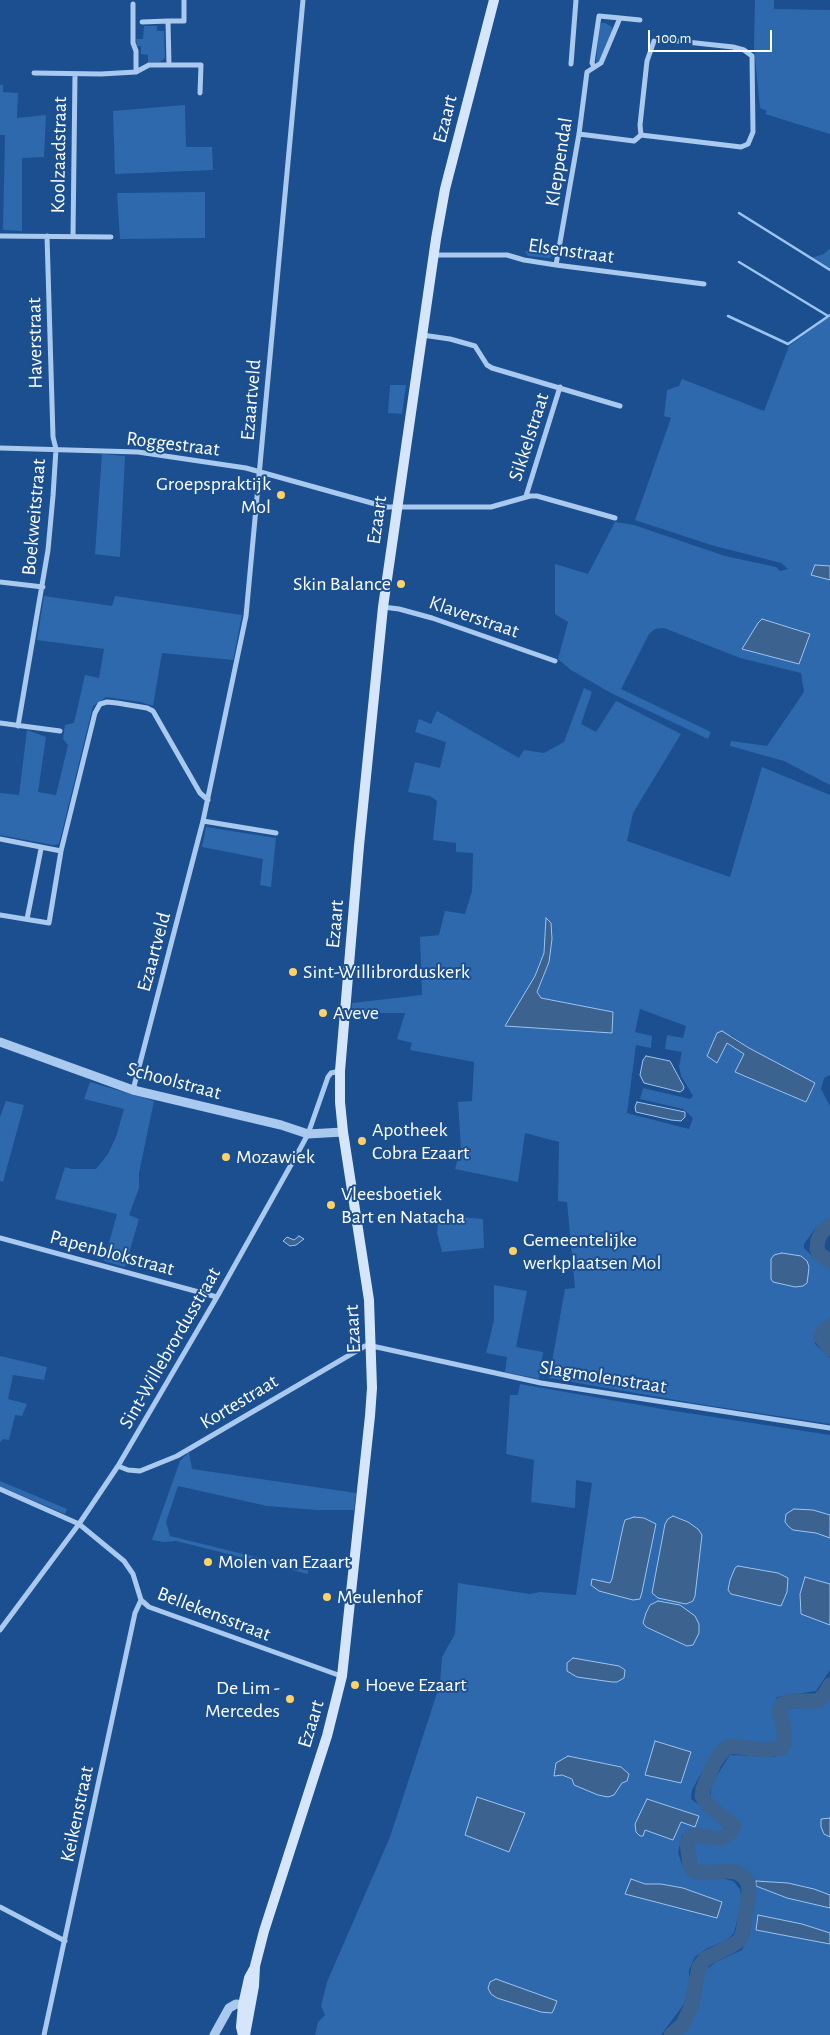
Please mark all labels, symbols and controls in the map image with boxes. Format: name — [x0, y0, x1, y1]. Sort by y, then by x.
scale bar — [650, 20, 774, 52]
text: 100 m — [656, 31, 691, 46]
street label: Ezaart — [427, 93, 463, 145]
street label: Koolzaadstraat — [46, 96, 72, 214]
street label: Kleppendal — [540, 116, 578, 208]
street label: Elsenstraat — [527, 233, 615, 269]
street label: Haverstraat — [22, 297, 48, 389]
street label: Ezaartveld — [236, 358, 266, 442]
street label: Sikkelstraat — [503, 390, 555, 484]
street label: Roggestraat — [125, 426, 221, 462]
street label: Boekweitstraat — [17, 458, 51, 576]
place label: Groepspraktijk Mol — [156, 472, 271, 519]
marker: Groepspraktijk Mol — [275, 489, 287, 501]
street label: Ezaart — [362, 494, 392, 546]
place label: Skin Balance — [293, 572, 391, 596]
marker: Skin Balance — [395, 578, 407, 590]
street label: Klaverstraat — [426, 590, 522, 644]
street label: Ezaart — [321, 899, 349, 949]
street label: Ezaartveld — [132, 910, 176, 994]
place label: Sint-Willibrorduskerk — [303, 960, 470, 984]
marker: Sint-Willibrorduskerk — [287, 966, 299, 978]
place label: Aveve — [333, 1001, 379, 1025]
marker: Aveve — [317, 1007, 329, 1019]
street label: Schoolstraat — [124, 1057, 224, 1105]
place label: Apotheek Cobra Ezaart — [372, 1118, 469, 1165]
marker: Apotheek Cobra Ezaart — [356, 1135, 368, 1147]
place label: Mozawiek — [236, 1145, 315, 1169]
marker: Mozawiek — [220, 1151, 232, 1163]
place label: Vleesboetiek Bart en Natacha — [341, 1182, 465, 1229]
marker: Vleesboetiek Bart en Natacha — [325, 1199, 337, 1211]
street label: Papenblokstraat — [47, 1225, 177, 1281]
place label: Gemeentelijke werkplaatsen Mol — [523, 1228, 661, 1275]
marker: Gemeentelijke werkplaatsen Mol — [507, 1245, 519, 1257]
street label: Sint-Willebrordusstraat — [114, 1263, 226, 1433]
street label: Ezaart — [340, 1304, 366, 1354]
street label: Slagmolenstraat — [538, 1355, 668, 1399]
street label: Kortestraat — [196, 1369, 282, 1435]
place label: Molen van Ezaart — [218, 1550, 350, 1574]
marker: Molen van Ezaart — [202, 1556, 214, 1568]
street label: Bellekensstraat — [154, 1581, 274, 1647]
place label: Meulenhof — [337, 1585, 422, 1609]
marker: Meulenhof — [321, 1591, 333, 1603]
place label: Hoeve Ezaart — [365, 1673, 467, 1697]
place label: De Lim - Mercedes — [205, 1676, 280, 1723]
marker: Hoeve Ezaart — [349, 1679, 361, 1691]
marker: De Lim - Mercedes — [284, 1693, 296, 1705]
street label: Ezaart — [292, 1697, 330, 1751]
street label: Keikenstraat — [55, 1764, 99, 1864]

